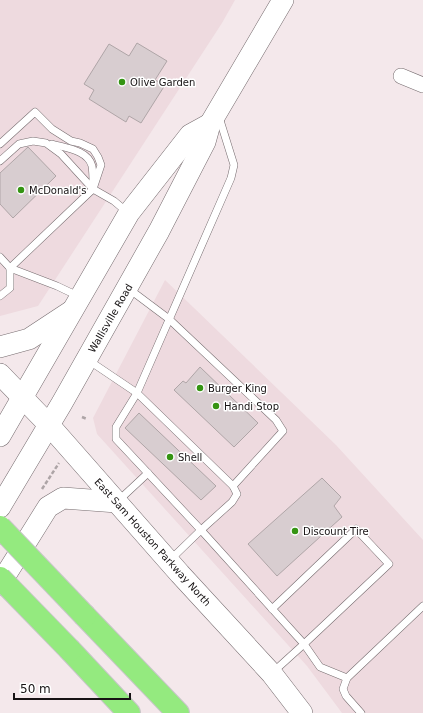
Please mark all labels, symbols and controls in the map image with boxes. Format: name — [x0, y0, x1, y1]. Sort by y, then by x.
marker: Olive Garden — [117, 77, 127, 87]
place label: Olive Garden — [130, 77, 195, 88]
marker: McDonald's — [16, 185, 26, 195]
place label: McDonald's — [29, 185, 87, 196]
street label: Wallisville Road — [86, 282, 135, 355]
marker: Burger King — [195, 383, 205, 393]
place label: Burger King — [208, 383, 267, 394]
marker: Handi Stop — [211, 401, 221, 411]
place label: Handi Stop — [224, 401, 279, 412]
marker: Shell — [165, 452, 175, 462]
place label: Shell — [178, 452, 202, 463]
street label: East Sam Houston Parkway North — [92, 476, 213, 608]
marker: Discount Tire — [290, 526, 300, 536]
place label: Discount Tire — [303, 526, 369, 537]
scale bar — [14, 675, 130, 701]
text: 50 m — [20, 682, 51, 696]

